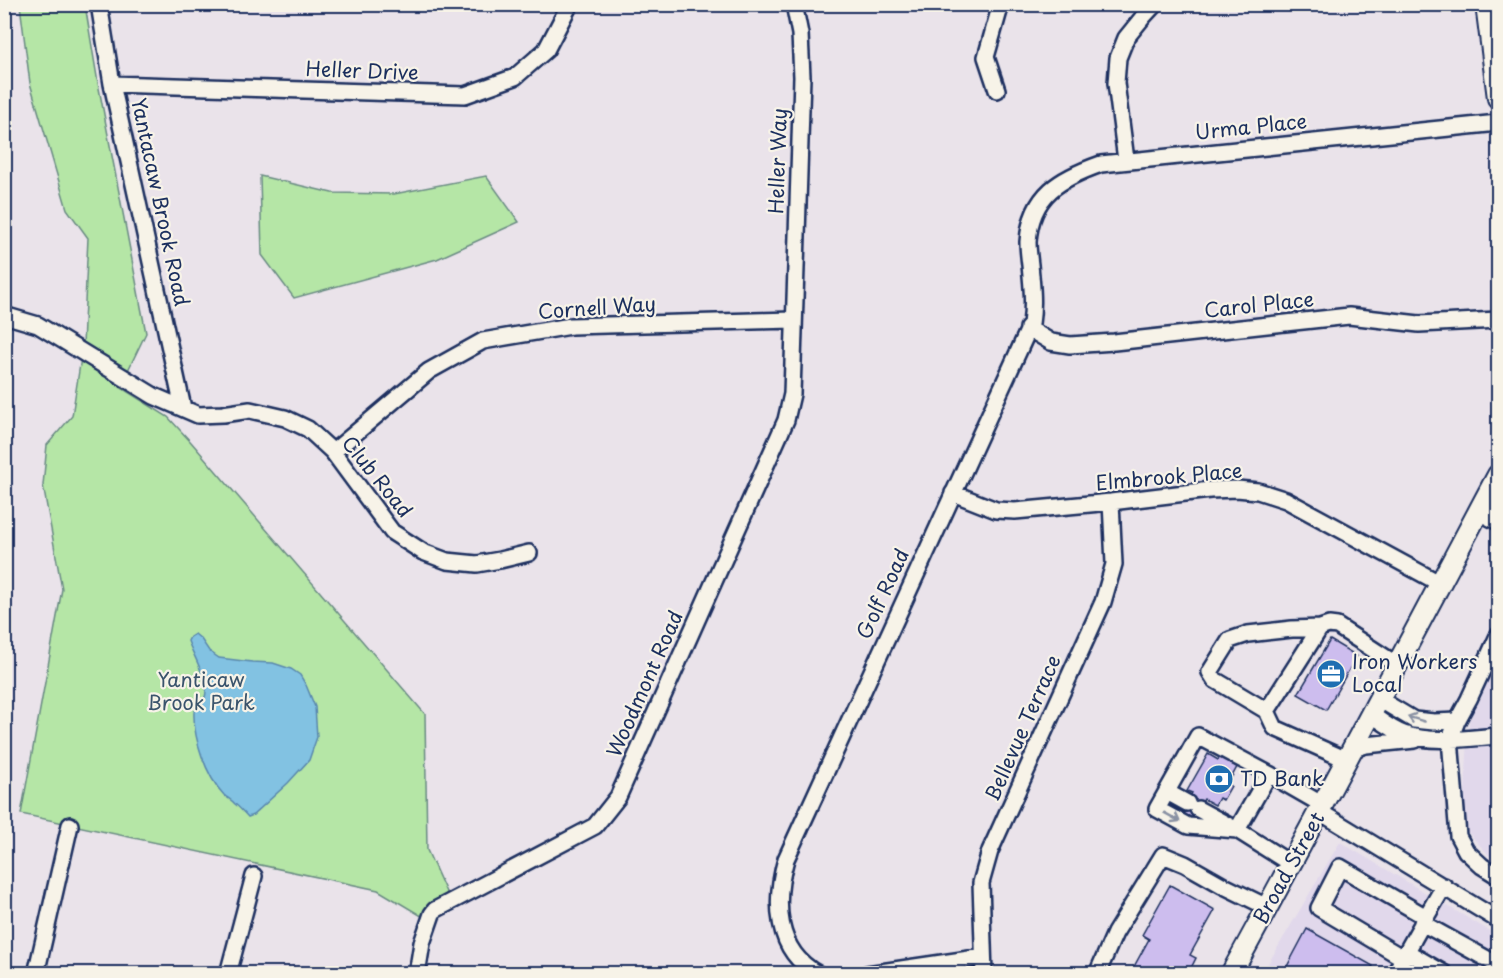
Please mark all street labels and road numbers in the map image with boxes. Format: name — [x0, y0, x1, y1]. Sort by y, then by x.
street label: Heller Drive — [305, 53, 419, 87]
street label: Yantacaw Brook Road — [124, 95, 198, 309]
street label: Urma Place — [1193, 105, 1308, 147]
street label: Heller Way — [760, 107, 794, 214]
street label: Carol Place — [1203, 283, 1315, 325]
street label: Cornell Way — [537, 288, 657, 326]
street label: Club Road — [335, 429, 420, 524]
street label: Elmbrook Place — [1094, 455, 1244, 497]
street label: Golf Road — [848, 543, 916, 644]
street label: Woodmont Road — [598, 605, 690, 762]
street label: Bellevue Terrace — [976, 650, 1068, 806]
street label: Broad Street — [1245, 806, 1331, 929]

